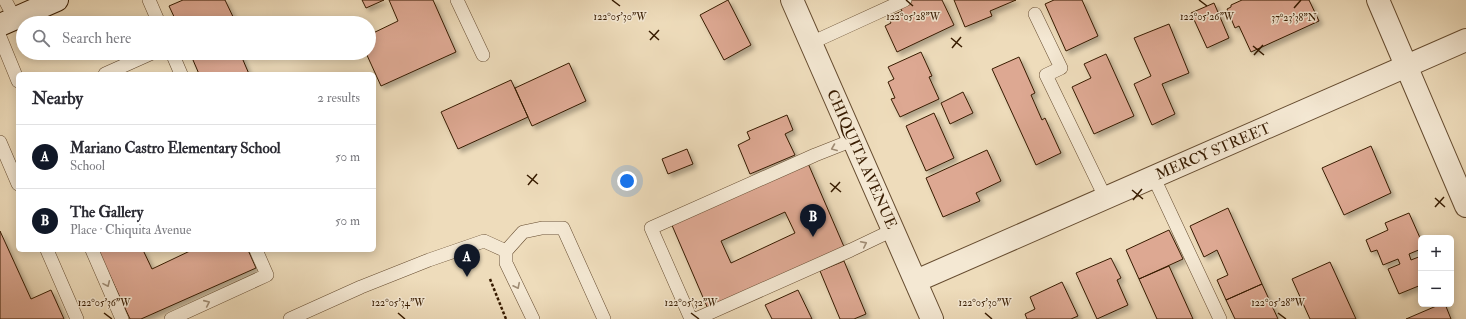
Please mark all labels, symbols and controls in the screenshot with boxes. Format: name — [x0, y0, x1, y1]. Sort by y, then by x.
text: 122°05'30"W — [594, 11, 647, 23]
text: 122°05'28"W — [886, 11, 941, 23]
text: 122°05'26"W — [1180, 11, 1235, 23]
text: 37°23'38"N — [1271, 12, 1317, 24]
search box — [16, 16, 376, 60]
icon: search — [30, 27, 52, 49]
text: Search here — [62, 29, 131, 48]
street label: CHIQUITA AVENUE — [822, 87, 901, 232]
text: Nearby — [32, 88, 83, 109]
text: 2 results — [317, 90, 360, 106]
street label: MERCY STREET — [1153, 119, 1274, 184]
text: Mariano Castro Elementary School — [70, 139, 281, 158]
one-way arrow — [831, 143, 838, 151]
text: A — [41, 149, 49, 165]
text: 50 m — [335, 149, 360, 165]
text: School — [70, 158, 105, 174]
your location — [617, 171, 637, 191]
text: The Gallery — [70, 203, 143, 222]
pin: B — [800, 204, 826, 237]
text: B — [41, 213, 49, 229]
text: 50 m — [335, 213, 360, 229]
text: Place · Chiquita Avenue — [70, 222, 192, 238]
map controls — [1418, 235, 1454, 307]
button: + — [1418, 235, 1454, 271]
one-way arrow — [860, 241, 867, 249]
pin: A — [454, 244, 480, 277]
button: − — [1418, 271, 1454, 307]
one-way arrow — [102, 280, 110, 288]
one-way arrow — [512, 282, 520, 289]
text: 122°05'36"W — [78, 297, 131, 309]
text: 122°05'34"W — [371, 297, 425, 309]
text: 122°05'32"W — [665, 297, 718, 309]
text: 122°05'30"W — [959, 297, 1012, 309]
text: 122°05'28"W — [1251, 297, 1306, 309]
one-way arrow — [202, 300, 210, 308]

